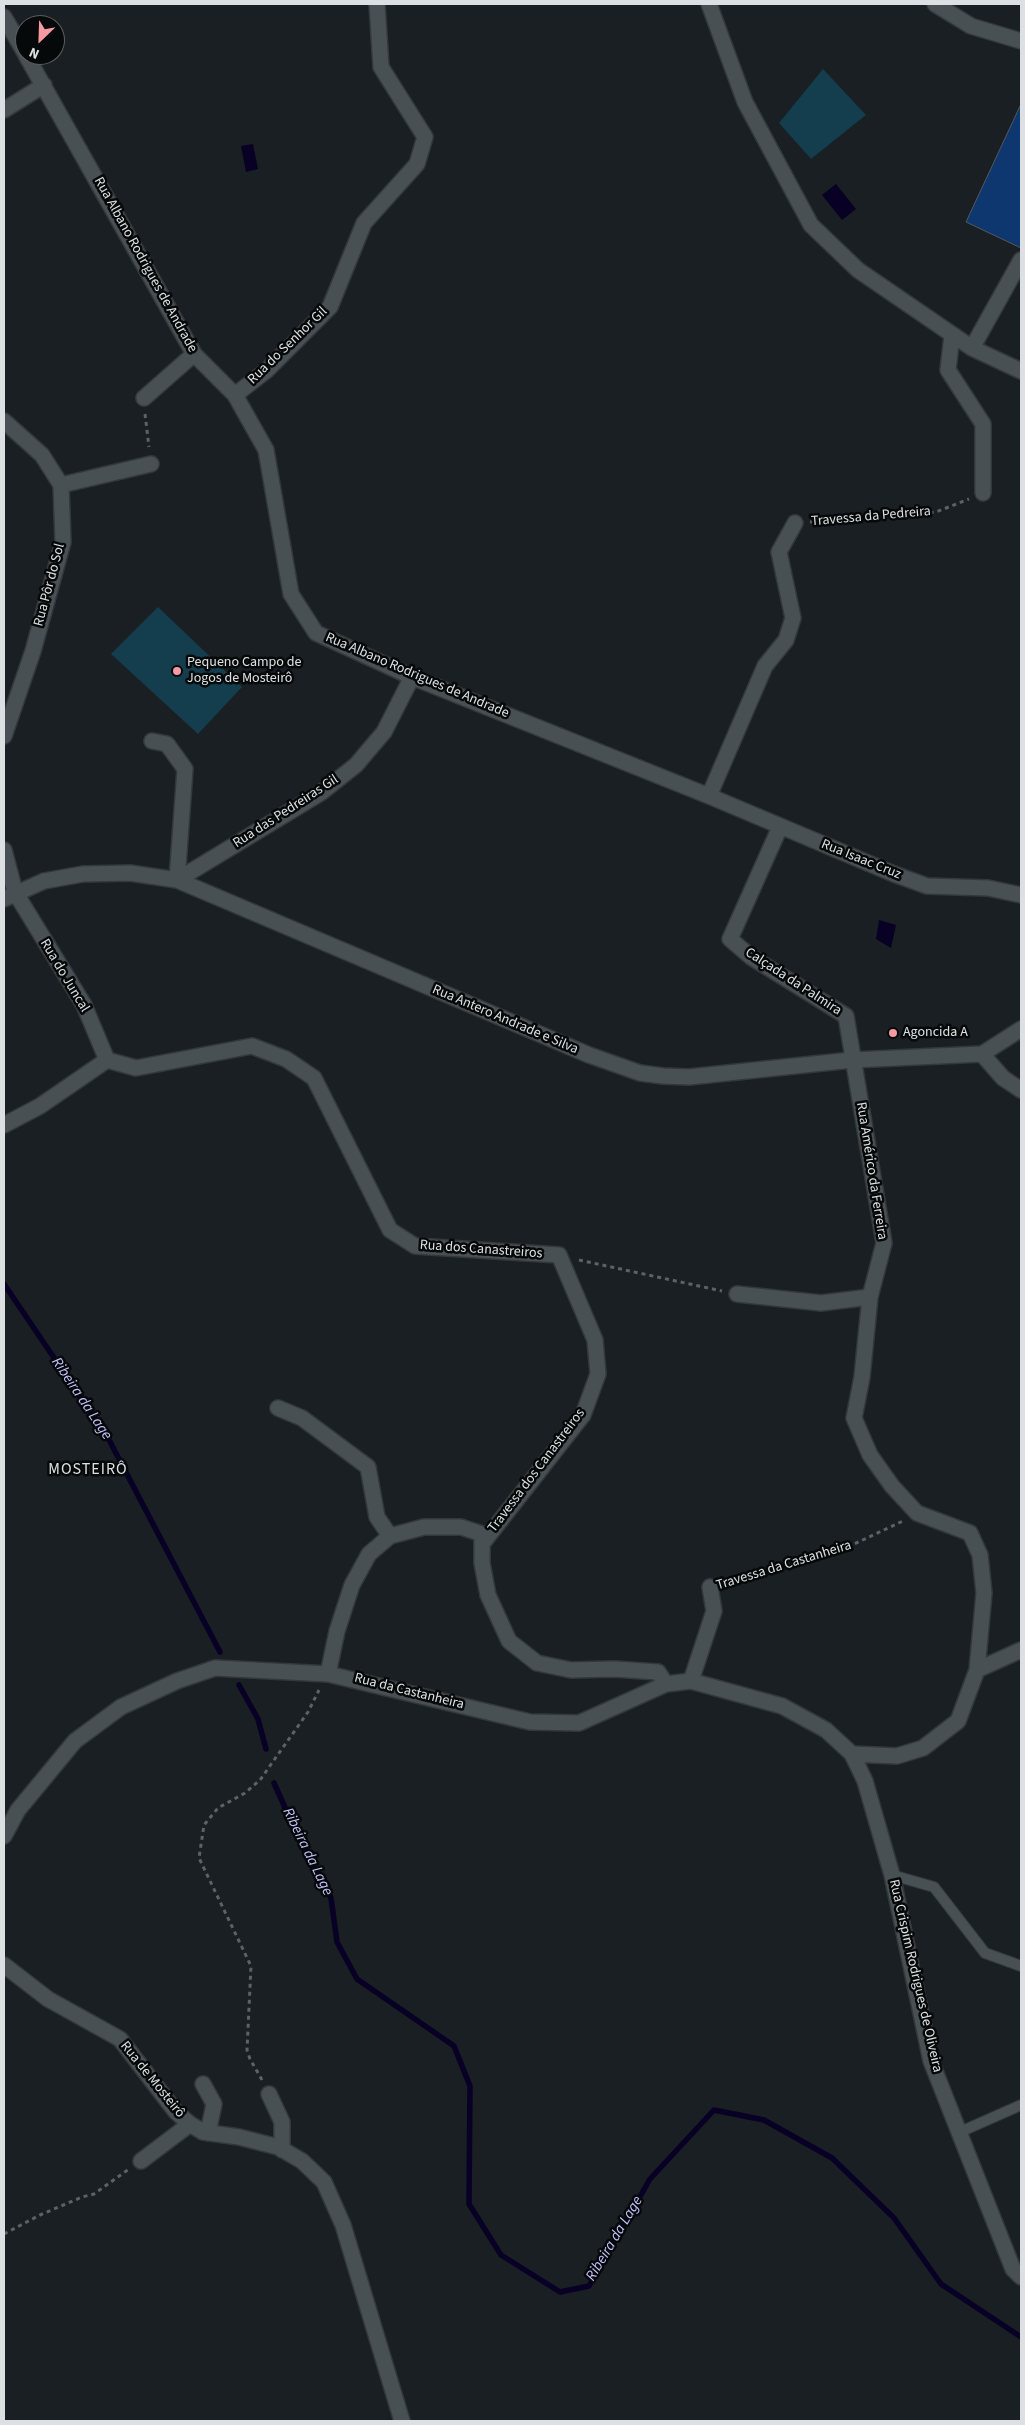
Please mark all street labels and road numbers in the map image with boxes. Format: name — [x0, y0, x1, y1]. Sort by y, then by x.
street label: Rua Albano Rodrigues de Andrade — [90, 174, 200, 356]
street label: Rua do Senhor Gil — [245, 304, 331, 388]
street label: Travessa da Pedreira — [810, 503, 932, 531]
street label: Rua Pôr do Sol — [31, 542, 69, 628]
street label: Rua Albano Rodrigues de Andrade — [323, 630, 511, 722]
street label: Rua das Pedreiras Gil — [230, 772, 342, 852]
street label: Rua Isaac Cruz — [819, 836, 903, 884]
street label: Rua do Juncal — [36, 936, 92, 1016]
street label: Calçada da Palmira — [742, 945, 844, 1019]
street label: Rua Antero Andrade e Silva — [429, 982, 581, 1058]
street label: Rua Américo da Ferreira — [852, 1101, 890, 1241]
street label: Rua dos Canastreiros — [419, 1237, 543, 1263]
street label: Travessa dos Canastreiros — [485, 1406, 589, 1536]
street label: Travessa da Castanheira — [714, 1537, 854, 1595]
street label: Rua da Castanheira — [352, 1670, 466, 1714]
street label: Rua Crispim Rodrigues de Oliveira — [885, 1878, 945, 2074]
street label: Rua de Mosteirô — [116, 2038, 188, 2122]

